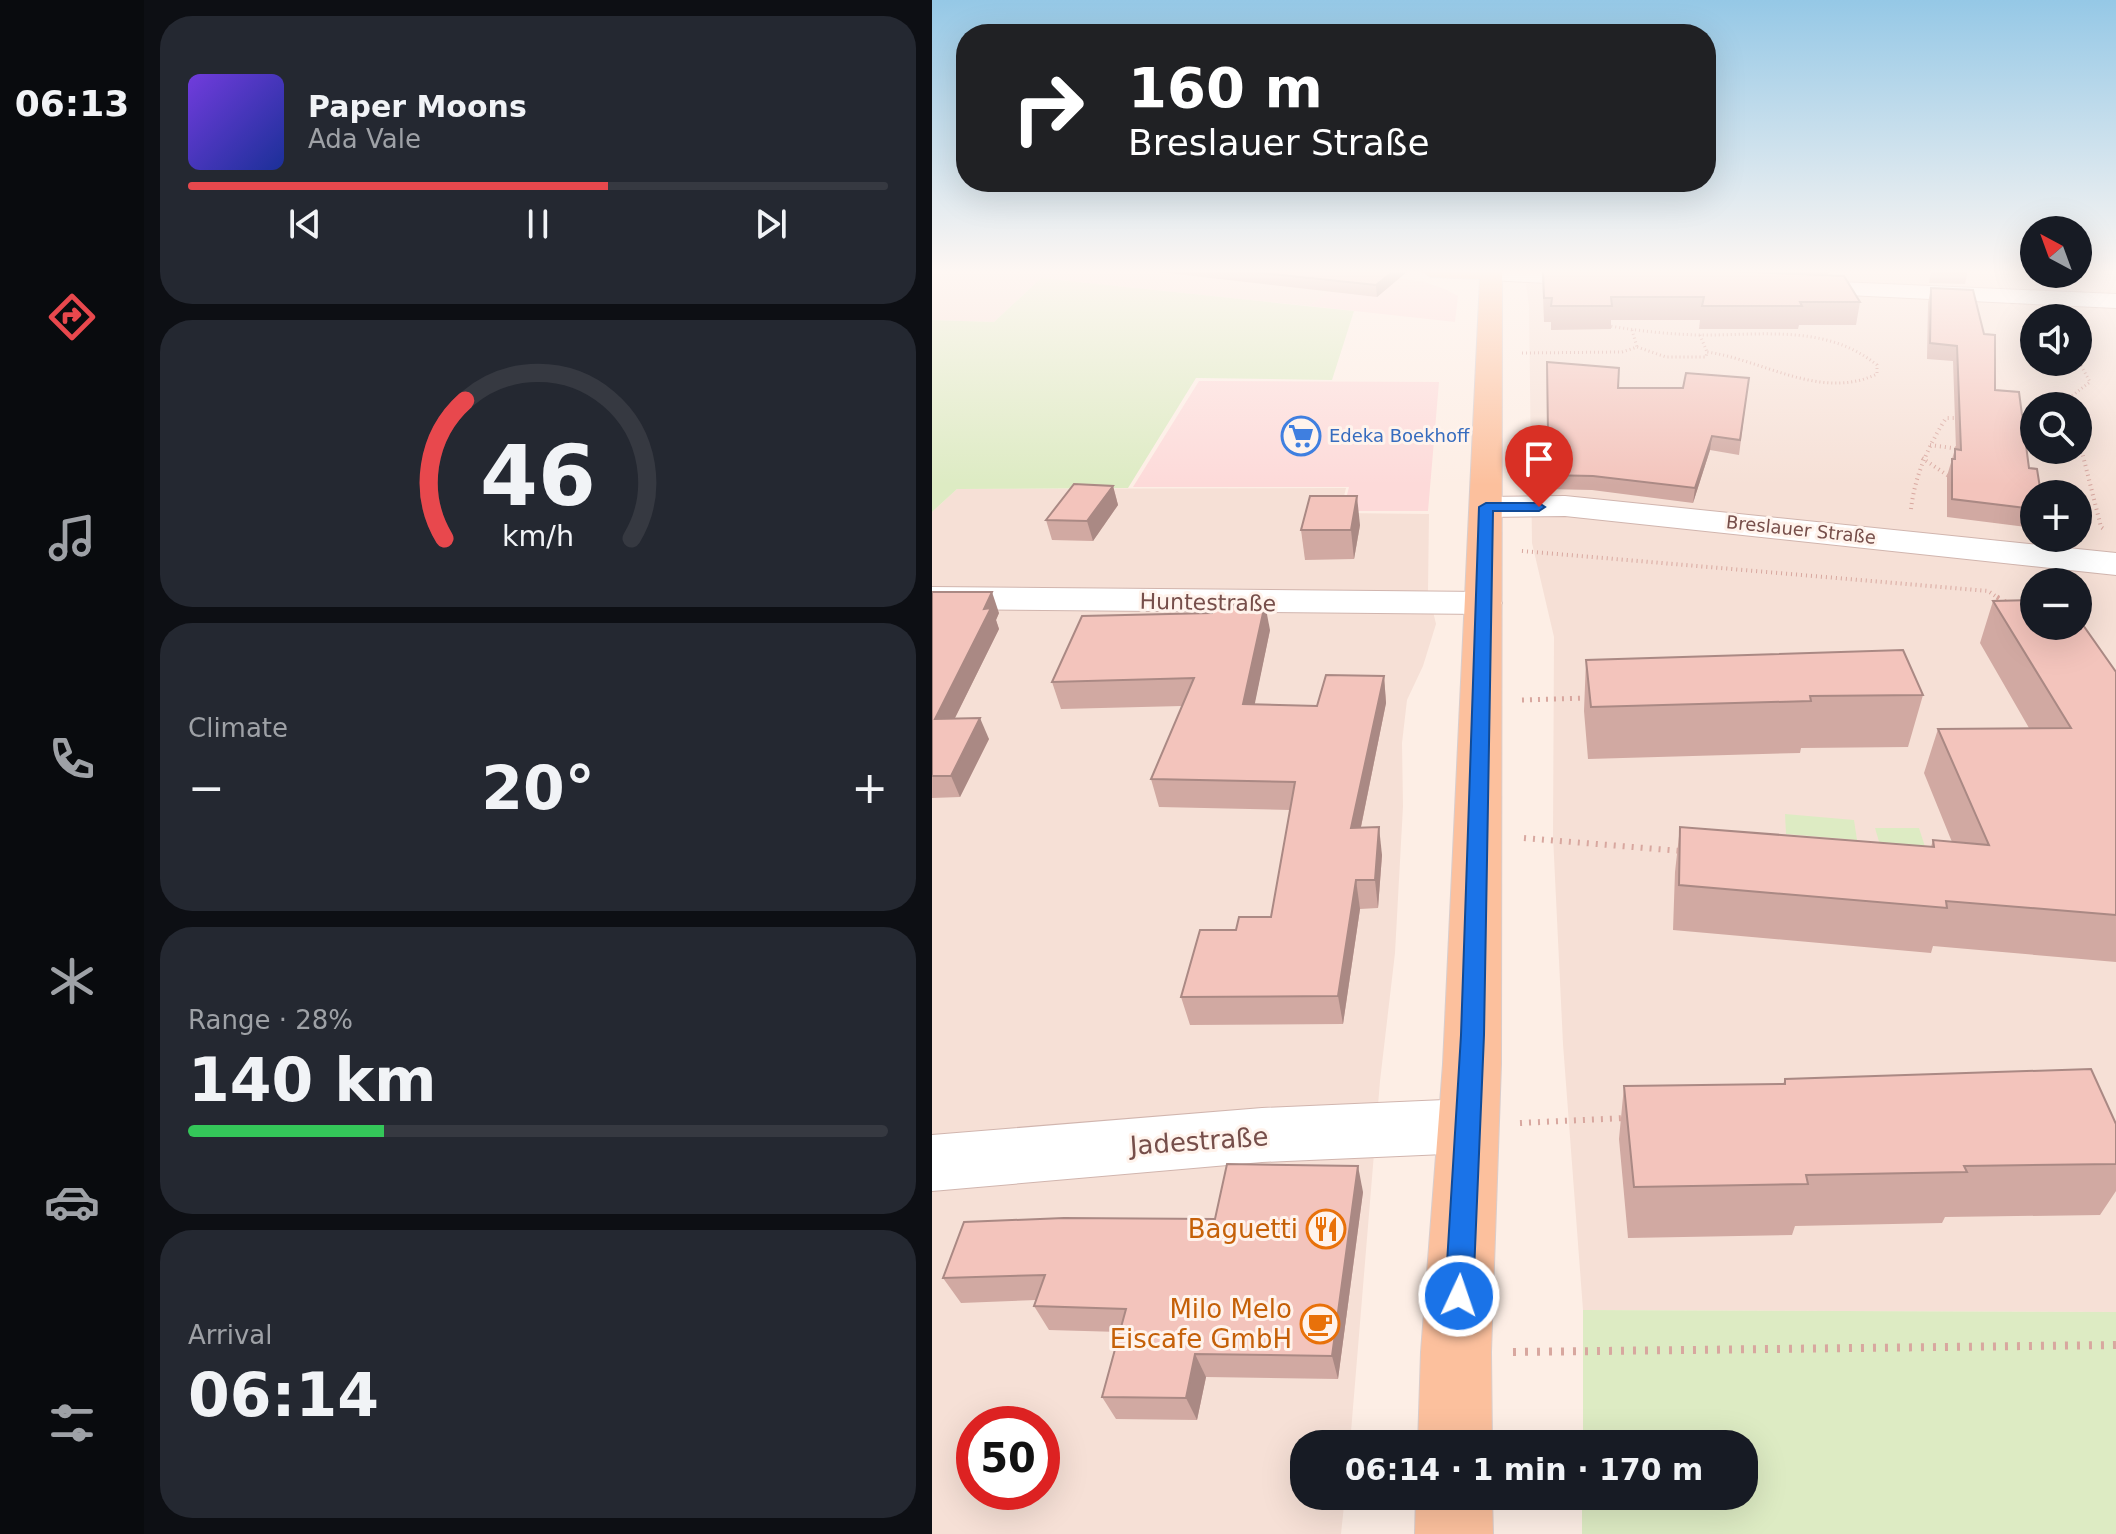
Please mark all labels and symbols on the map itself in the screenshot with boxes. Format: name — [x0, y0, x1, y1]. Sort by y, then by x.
north arrow — [2020, 216, 2092, 288]
supermarket icon: Edeka Boekhoff — [1280, 415, 1322, 457]
place label: Edeka Boekhoff — [1329, 425, 1470, 446]
pin — [1505, 425, 1573, 507]
street label: Breslauer Straße — [1725, 511, 1877, 548]
street label: Huntestraße — [1139, 589, 1277, 616]
street label: Jadestraße — [1127, 1121, 1269, 1161]
restaurant icon: Baguetti — [1305, 1208, 1347, 1250]
place label: Baguetti — [1188, 1214, 1298, 1244]
position arrow — [1417, 1254, 1501, 1338]
place label: Milo Melo Eiscafe GmbH — [1110, 1294, 1292, 1354]
cafe icon: Milo Melo Eiscafe GmbH — [1299, 1303, 1341, 1345]
speed limit sign: 50 — [956, 1406, 1060, 1510]

